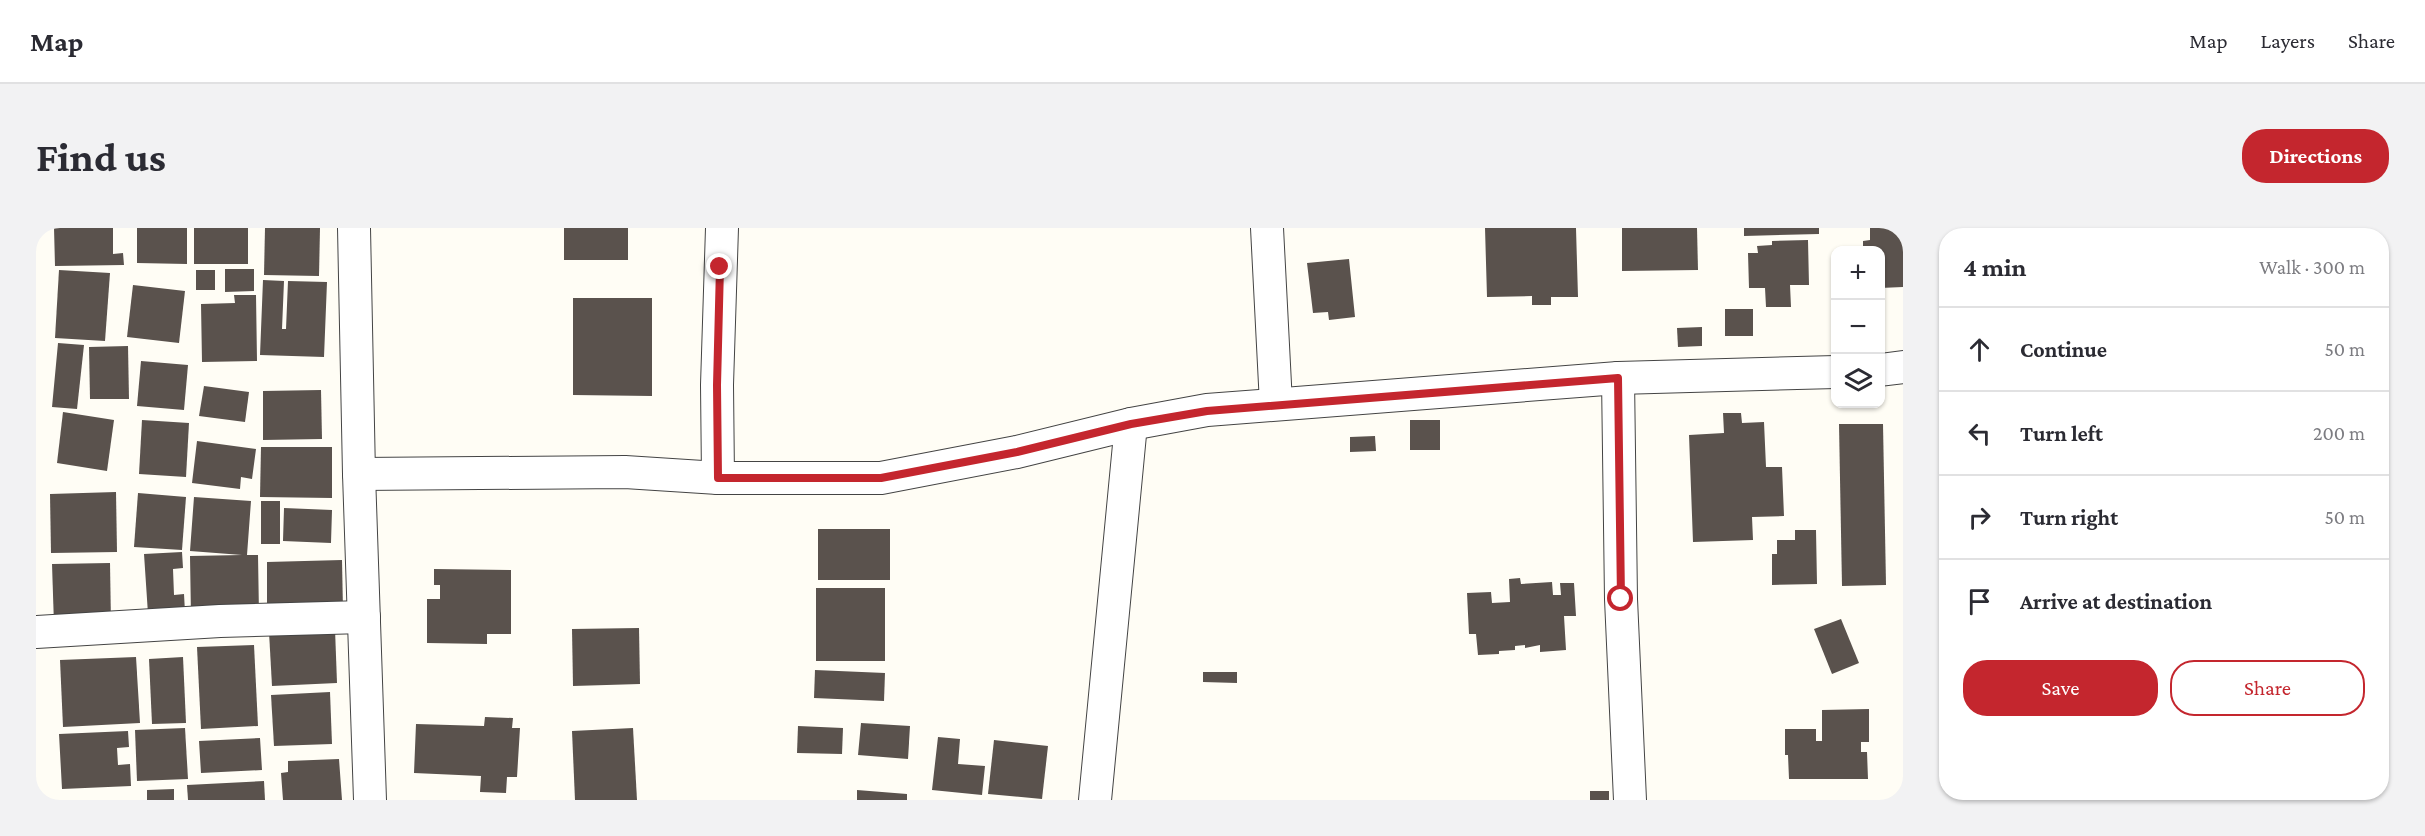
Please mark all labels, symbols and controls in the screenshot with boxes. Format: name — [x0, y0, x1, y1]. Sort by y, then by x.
text: Map — [30, 26, 83, 57]
text: Map — [2189, 29, 2228, 53]
text: Layers — [2261, 29, 2315, 53]
text: Share — [2348, 29, 2395, 53]
button: Directions — [2242, 129, 2389, 183]
text: Find us — [36, 133, 166, 180]
map controls — [1831, 246, 1885, 408]
button: + — [1831, 246, 1885, 300]
route end — [706, 253, 732, 279]
text: 4 min — [1963, 253, 2027, 282]
text: Walk · 300 m — [2259, 256, 2365, 278]
button: − — [1831, 300, 1885, 354]
icon: ahead — [1963, 333, 1996, 366]
text: Continue — [2020, 337, 2107, 362]
text: 50 m — [2324, 338, 2365, 360]
button: layers — [1831, 354, 1885, 408]
icon: left — [1963, 417, 1996, 450]
text: Turn left — [2020, 421, 2103, 446]
text: 200 m — [2313, 422, 2365, 444]
icon: right — [1963, 501, 1996, 534]
text: Turn right — [2020, 505, 2118, 530]
text: 50 m — [2324, 506, 2365, 528]
route start — [1607, 585, 1633, 611]
icon: arrive — [1963, 585, 1996, 618]
text: Arrive at destination — [2020, 589, 2212, 614]
button: Save — [1963, 660, 2158, 716]
button: Share — [2170, 660, 2365, 716]

